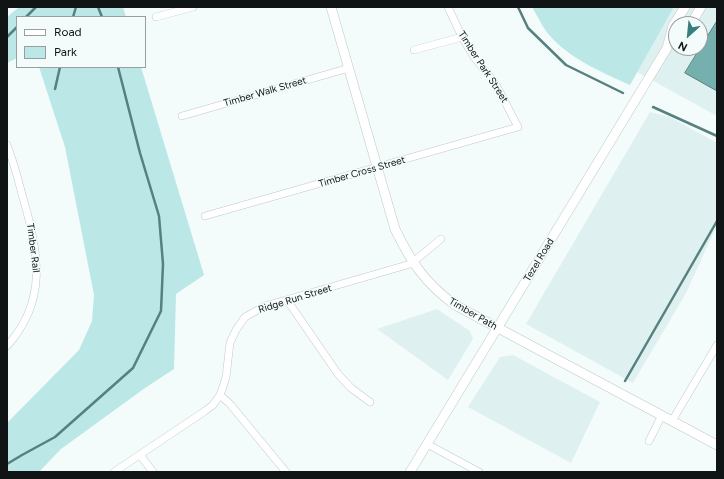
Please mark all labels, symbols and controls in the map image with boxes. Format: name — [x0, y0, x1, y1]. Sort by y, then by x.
legend — [16, 16, 146, 68]
north arrow — [668, 16, 708, 56]
text: Road — [54, 25, 82, 39]
street label: Timber Park Street — [455, 29, 511, 105]
text: N — [676, 39, 690, 54]
text: Park — [54, 45, 77, 59]
street label: Timber Walk Street — [222, 74, 308, 110]
street label: Timber Cross Street — [317, 154, 407, 190]
street label: Timber Rail — [24, 223, 42, 273]
street label: Tezel Road — [521, 236, 557, 284]
street label: Ridge Run Street — [257, 282, 333, 316]
street label: Timber Path — [447, 295, 499, 333]

